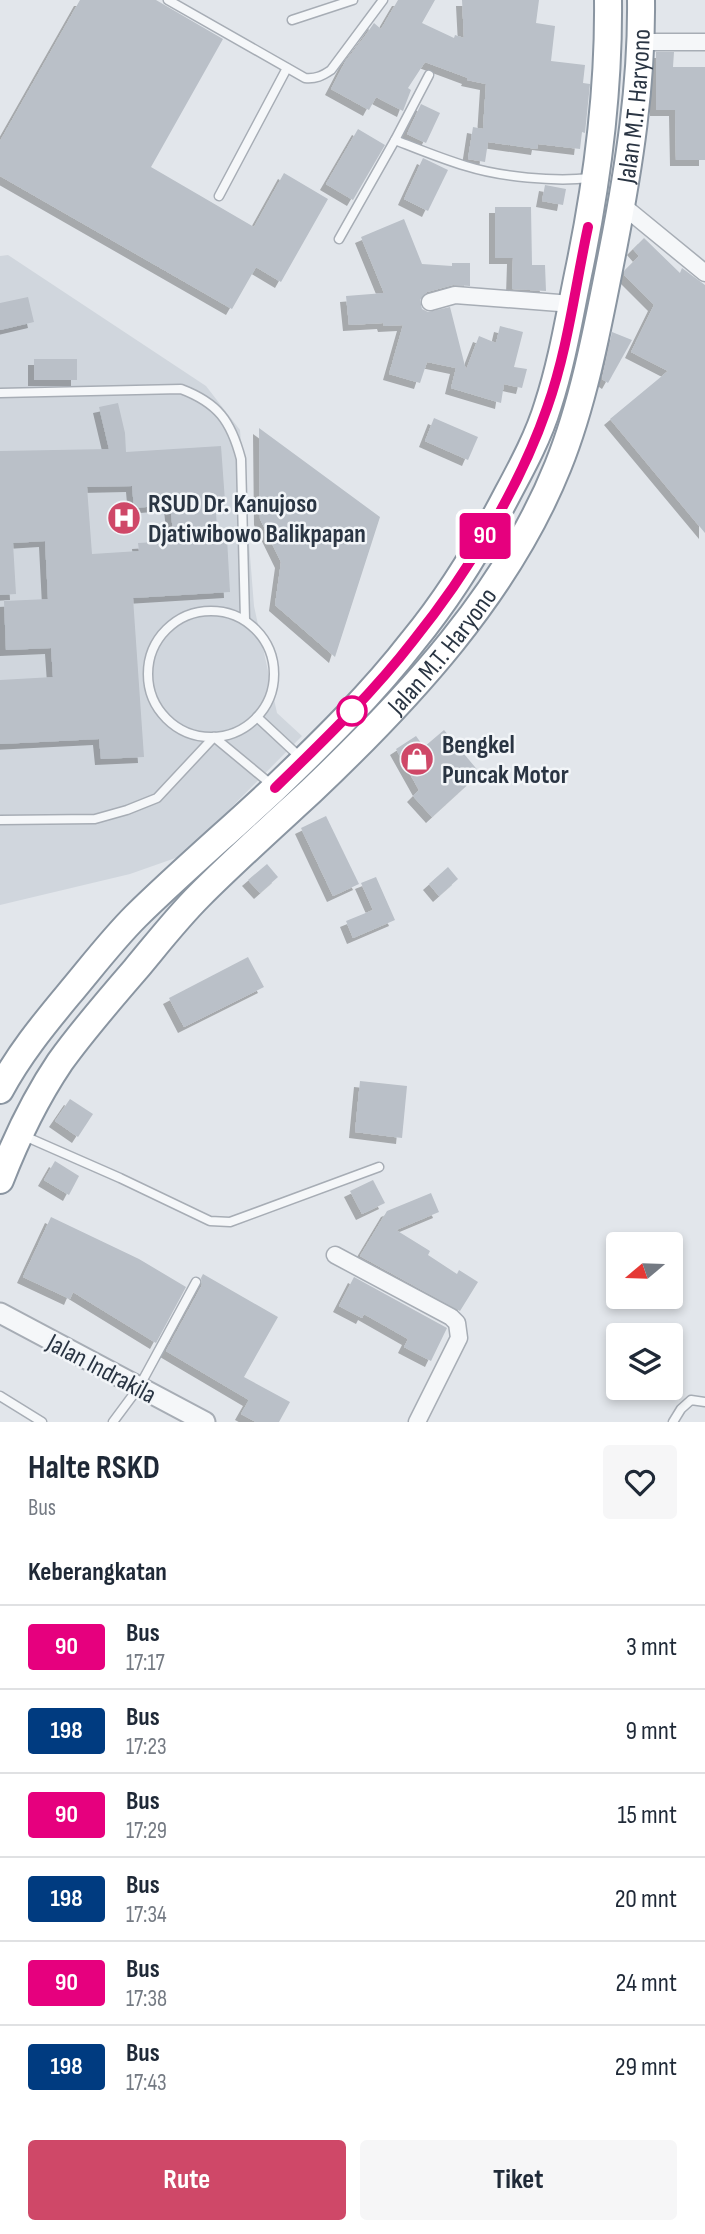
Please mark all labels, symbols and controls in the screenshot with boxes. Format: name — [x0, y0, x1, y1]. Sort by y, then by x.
street label: Jalan M.T. Haryono — [611, 29, 658, 187]
place label: RSUD Dr. Kanujoso Djatiwibowo Balikpapan — [148, 489, 366, 550]
hospital icon: RSUD Dr. Kanujoso Djatiwibowo Balikpapan — [105, 499, 143, 537]
line badge: 90 — [454, 513, 516, 559]
text: 90 — [474, 521, 496, 550]
street label: Jalan M.T. Haryono — [381, 582, 504, 722]
unlabelled marker — [337, 696, 367, 726]
place label: Bengkel Puncak Motor — [442, 730, 569, 791]
shop icon: Bengkel Puncak Motor — [398, 740, 436, 778]
north arrow — [606, 1232, 682, 1309]
map controls — [606, 1232, 683, 1400]
button: layers — [606, 1323, 683, 1400]
street label: Jalan Indrakila — [40, 1327, 161, 1411]
button: heart — [603, 1445, 677, 1519]
text: Halte RSKD — [28, 1448, 160, 1488]
text: Bus — [28, 1494, 56, 1522]
text: Keberangkatan — [28, 1557, 167, 1588]
text: Bus — [126, 1618, 160, 1649]
text: 90 — [55, 1632, 78, 1661]
text: 3 mnt — [626, 1632, 677, 1663]
text: 17:17 — [126, 1649, 165, 1677]
text: Bus — [126, 1702, 160, 1733]
text: 198 — [50, 1716, 83, 1745]
text: 9 mnt — [625, 1716, 677, 1747]
text: 17:23 — [126, 1733, 167, 1761]
text: Bus — [126, 1786, 160, 1817]
text: 90 — [55, 1800, 78, 1829]
text: 15 mnt — [617, 1800, 677, 1831]
text: 17:29 — [126, 1817, 167, 1845]
text: Bus — [126, 1870, 160, 1901]
text: 198 — [50, 1884, 83, 1913]
text: 20 mnt — [615, 1884, 677, 1915]
text: 17:34 — [126, 1901, 167, 1929]
text: Bus — [126, 1954, 160, 1985]
text: 90 — [55, 1968, 78, 1997]
text: 24 mnt — [616, 1968, 677, 1999]
text: 17:38 — [126, 1985, 167, 2013]
text: Bus — [126, 2038, 160, 2069]
text: 198 — [50, 2052, 83, 2081]
text: 29 mnt — [615, 2052, 677, 2083]
text: 17:43 — [126, 2069, 167, 2097]
button: Rute — [28, 2140, 346, 2220]
button: Tiket — [360, 2140, 677, 2220]

